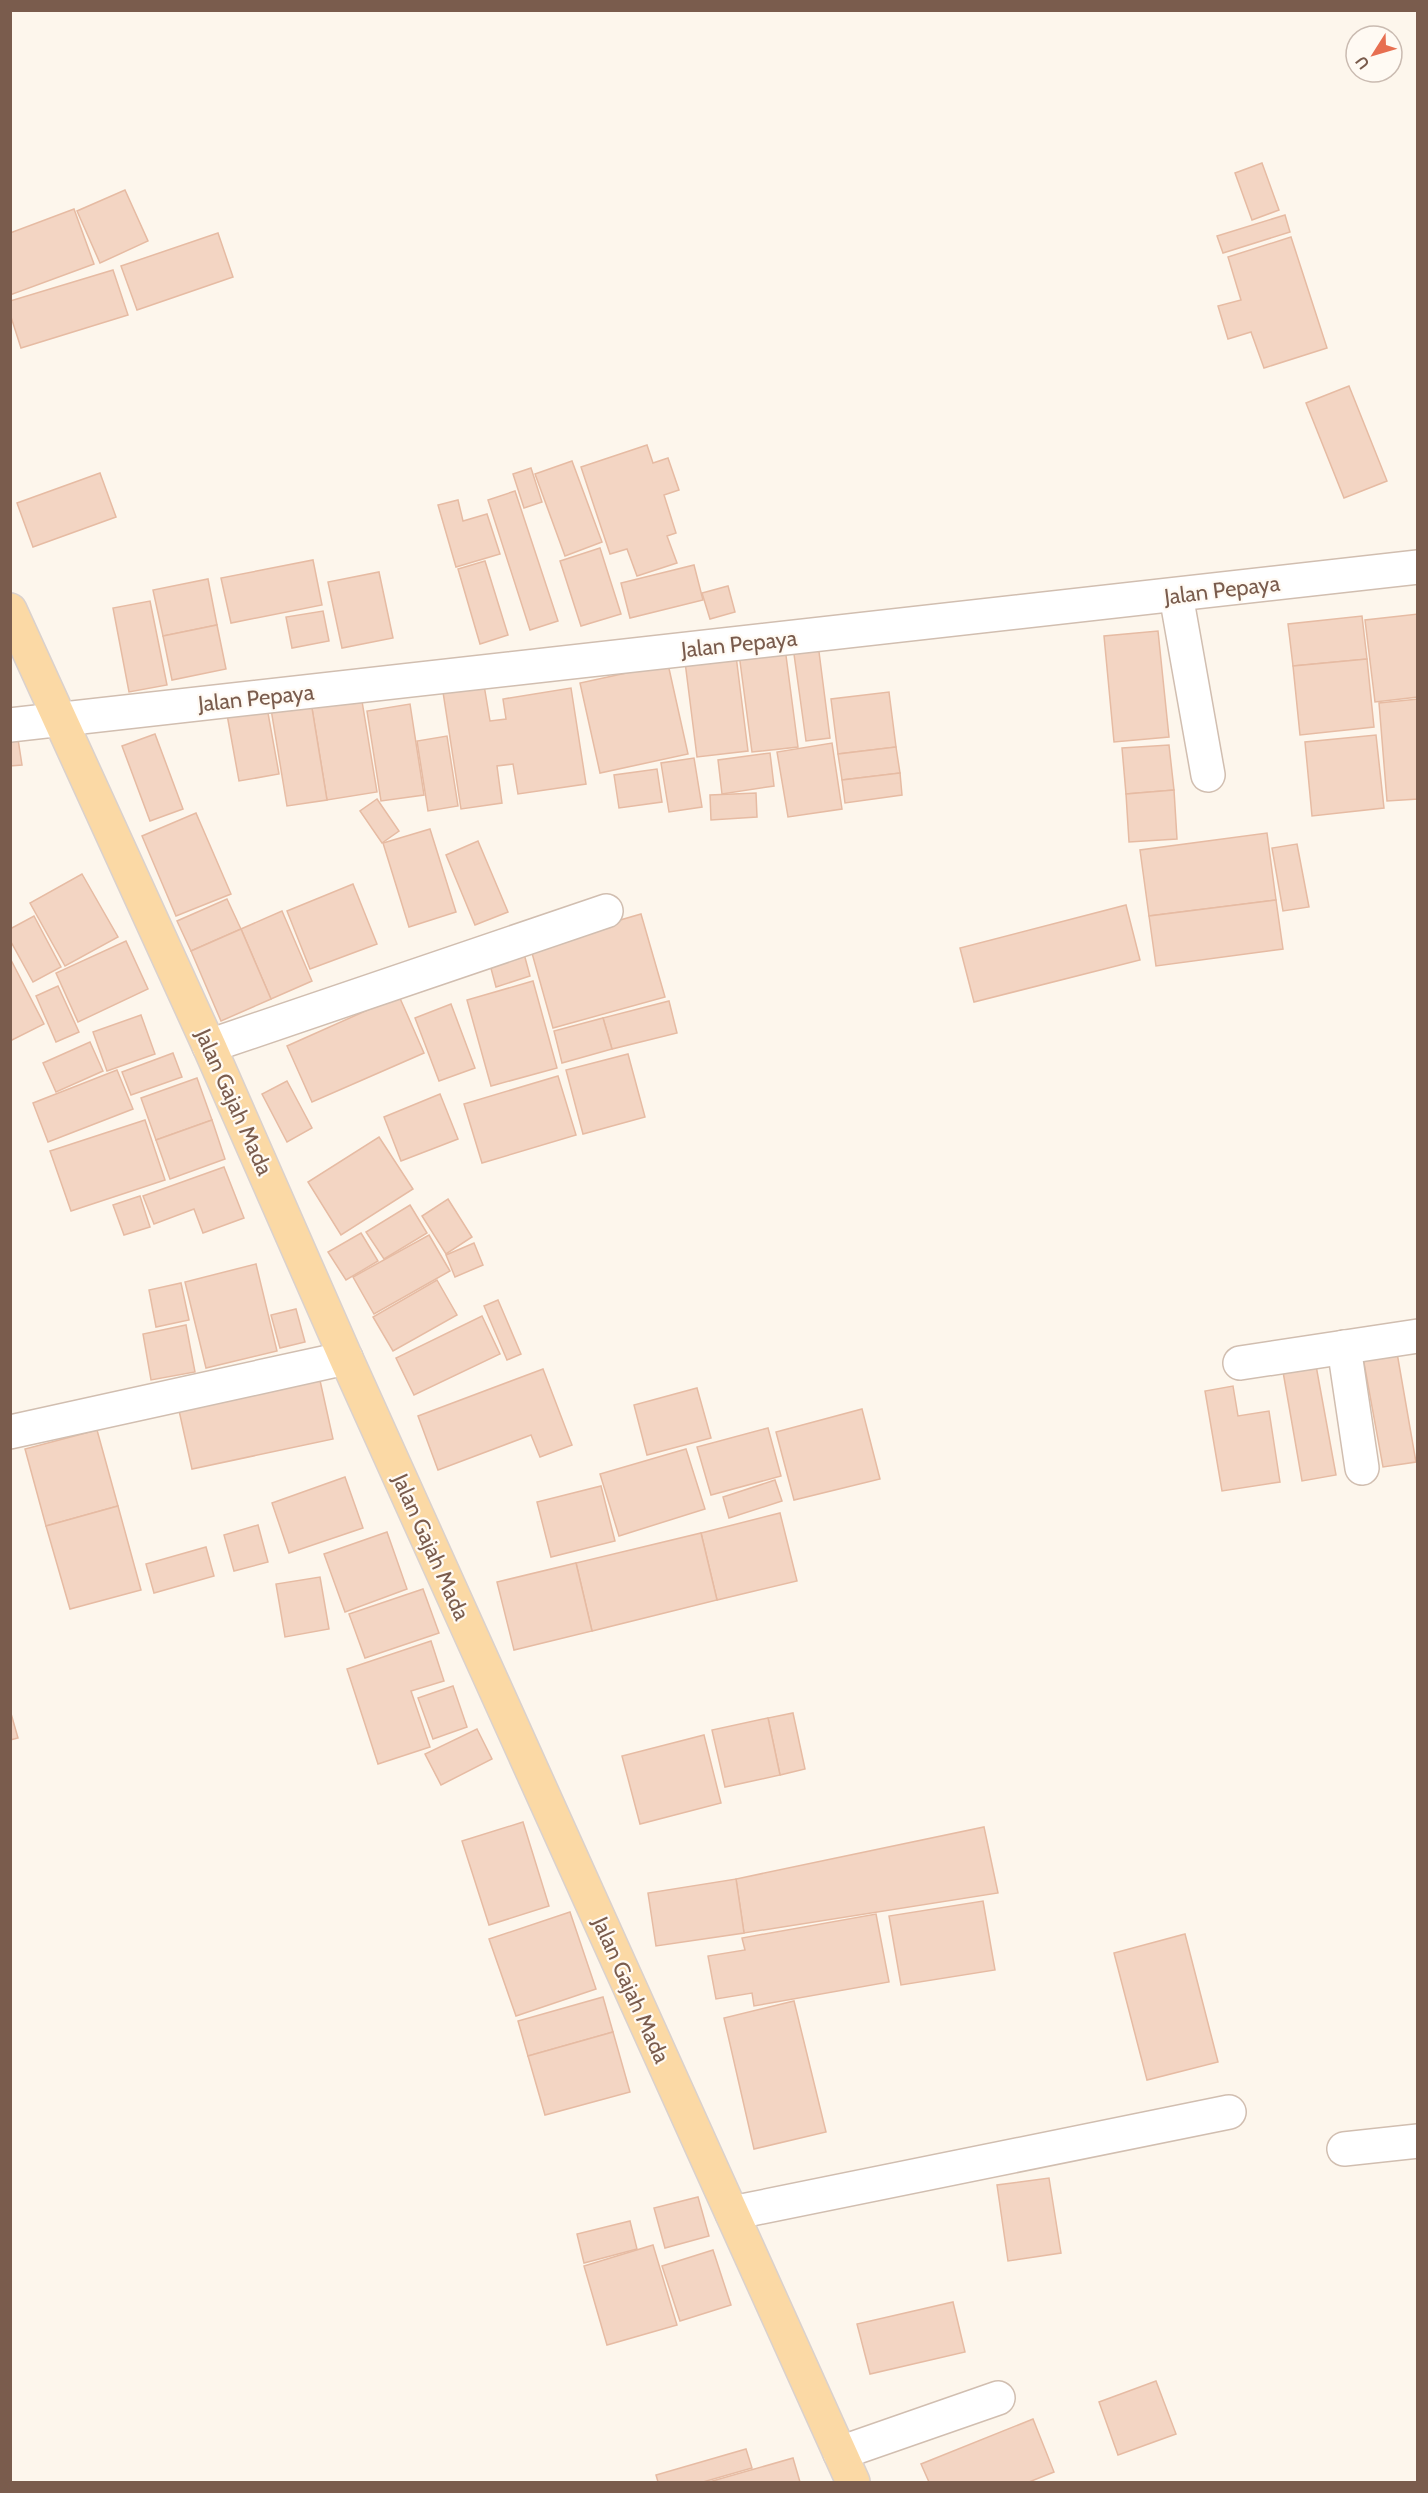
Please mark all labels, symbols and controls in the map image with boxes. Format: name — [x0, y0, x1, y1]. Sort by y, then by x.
north arrow — [1344, 24, 1404, 84]
text: U — [1351, 52, 1373, 73]
street label: Jalan Pepaya — [1162, 569, 1282, 611]
street label: Jalan Pepaya — [679, 624, 799, 664]
street label: Jalan Pepaya — [196, 678, 316, 718]
street label: Jalan Gajah Mada — [189, 1024, 279, 1180]
street label: Jalan Gajah Mada — [386, 1469, 476, 1625]
street label: Jalan Gajah Mada — [586, 1912, 676, 2068]

